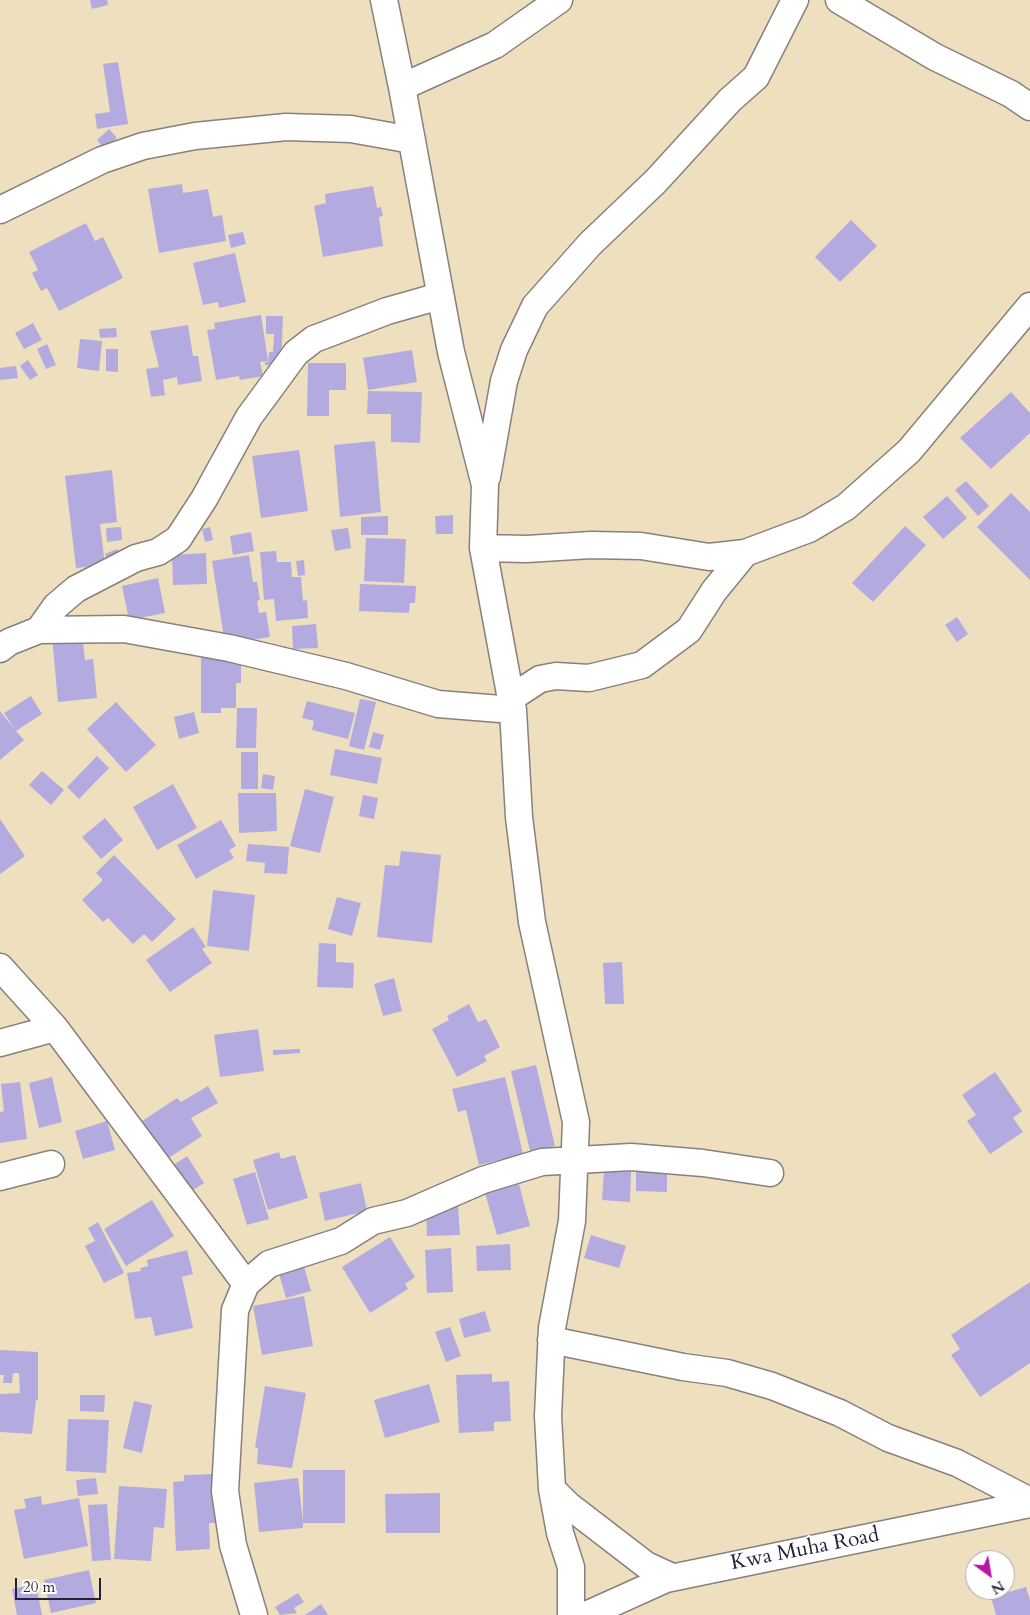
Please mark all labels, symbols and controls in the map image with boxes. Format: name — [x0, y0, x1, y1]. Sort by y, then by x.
street label: Kwa Muha Road — [729, 1523, 881, 1577]
north arrow — [965, 1550, 1015, 1600]
scale bar — [18, 1568, 104, 1600]
text: N — [987, 1576, 1008, 1599]
text: 20 m — [23, 1577, 55, 1597]

